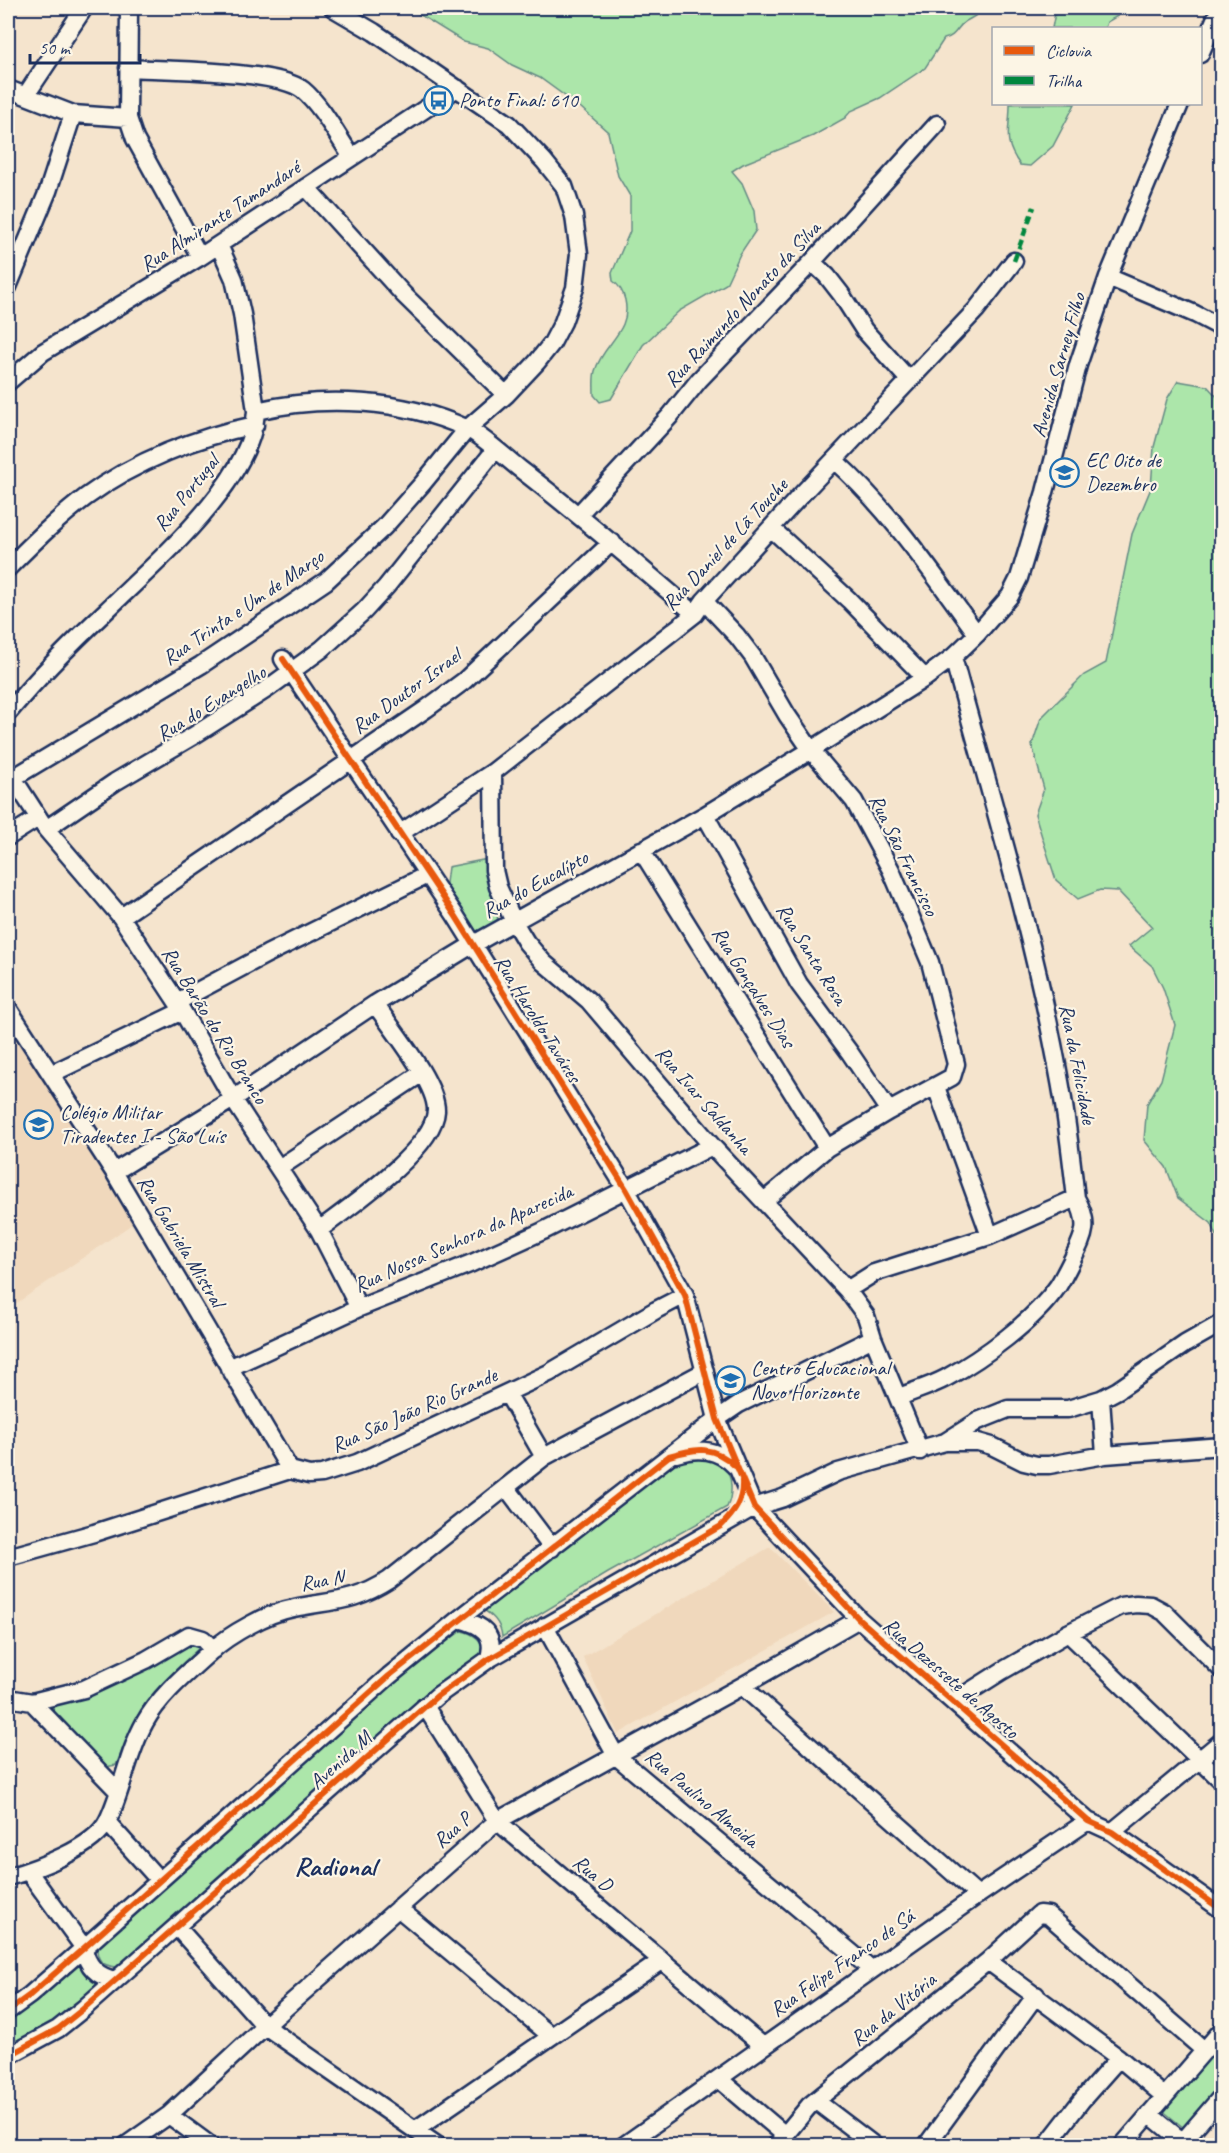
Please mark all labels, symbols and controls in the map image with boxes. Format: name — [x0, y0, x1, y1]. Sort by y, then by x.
scale bar — [30, 27, 140, 65]
legend — [992, 27, 1202, 105]
text: 50 m — [39, 37, 72, 59]
text: Ciclovia — [1046, 40, 1092, 62]
text: Trilha — [1046, 70, 1083, 92]
bus stop icon: Ponto Final: 610 — [422, 84, 454, 116]
place label: Ponto Final: 610 — [459, 87, 579, 113]
street label: Rua Almirante Tamandaré — [135, 153, 307, 277]
street label: Rua Raimundo Nonato da Silva — [658, 214, 827, 392]
street label: Avenida Sarney Filho — [1025, 288, 1091, 440]
street label: Rua Portugal — [147, 447, 227, 536]
place label: EC Oito de Dezembro — [1086, 447, 1162, 497]
school or university icon: EC Oito de Dezembro — [1049, 456, 1081, 488]
street label: Rua Daniel de Lã Touche — [657, 472, 794, 616]
street label: Rua Trinta e Um de Março — [157, 542, 330, 671]
street label: Rua Doutor Israel — [346, 641, 468, 739]
street label: Rua do Evangelho — [151, 658, 272, 747]
street label: Rua São Francisco — [863, 790, 945, 922]
street label: Rua do Eucalípto — [477, 843, 594, 924]
street label: Rua Santa Rosa — [771, 898, 855, 1012]
street label: Rua Gonçalves Dias — [706, 922, 803, 1054]
street label: Rua Barão do Rio Branco — [156, 942, 275, 1110]
street label: Rua Haroldo Taváres — [488, 950, 589, 1089]
street label: Rua da Felicidade — [1054, 1002, 1103, 1127]
street label: Rua Ivar Saldanha — [650, 1040, 760, 1161]
place label: Colégio Militar Tiradentes I - São Luís — [60, 1099, 227, 1149]
school or university icon: Colégio Militar Tiradentes I - São Luís — [23, 1108, 55, 1140]
street label: Rua Gabriela Mistral — [132, 1171, 232, 1314]
street label: Rua Nossa Senhora da Aparecida — [350, 1177, 579, 1298]
place label: Centro Educacional Novo Horizonte — [751, 1355, 893, 1405]
street label: Rua São João Rio Grande — [327, 1361, 502, 1458]
school or university icon: Centro Educacional Novo Horizonte — [714, 1364, 746, 1396]
street label: Rua N — [298, 1563, 349, 1597]
street label: Rua Dezessete de Agosto — [878, 1612, 1025, 1745]
street label: Avenida M — [304, 1724, 378, 1795]
street label: Rua Paulino Almeida — [640, 1743, 766, 1855]
street label: Rua P — [428, 1804, 479, 1854]
district label: Radional — [294, 1849, 381, 1883]
street label: Rua D — [568, 1849, 620, 1898]
street label: Rua Felipe Franco de Sá — [765, 1902, 921, 2023]
street label: Rua da Vitória — [845, 1966, 942, 2051]

